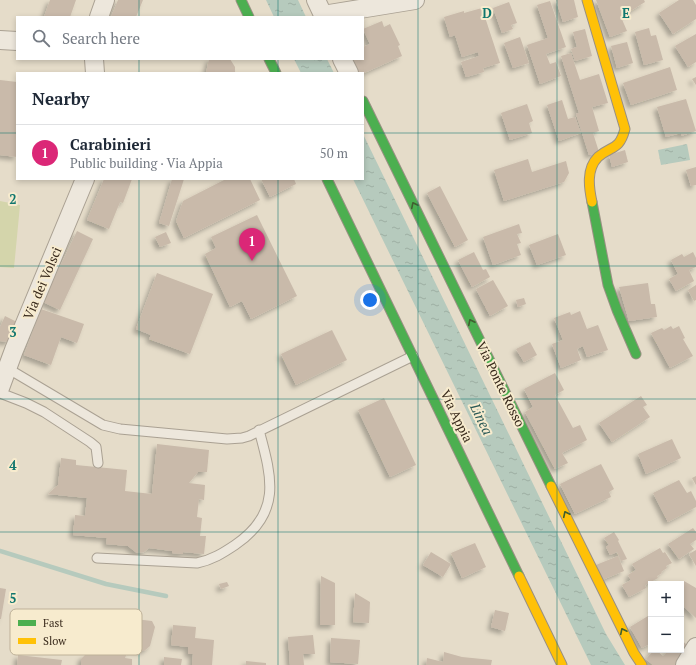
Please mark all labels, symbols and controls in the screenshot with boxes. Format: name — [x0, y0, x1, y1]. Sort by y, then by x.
text: D — [482, 4, 492, 22]
text: E — [622, 4, 630, 22]
search box — [16, 16, 364, 60]
icon: search — [30, 27, 52, 49]
text: Search here — [62, 28, 140, 48]
text: Nearby — [32, 87, 90, 110]
text: Carabinieri — [70, 134, 151, 154]
text: 1 — [41, 144, 49, 162]
text: 50 m — [320, 144, 348, 162]
text: Public building · Via Appia — [70, 154, 223, 172]
text: 2 — [9, 190, 17, 208]
one-way arrow — [411, 202, 419, 210]
pin: 1 — [239, 228, 265, 261]
street label: Via dei Volsci — [19, 244, 65, 322]
your location — [360, 290, 380, 310]
one-way arrow — [468, 319, 476, 326]
text: 3 — [9, 323, 17, 341]
street label: Via Ponte Rosso — [473, 338, 529, 430]
street label: Via Appia — [437, 387, 478, 446]
water label: Linea — [466, 399, 498, 438]
text: 4 — [9, 456, 17, 474]
one-way arrow — [563, 511, 570, 518]
map controls — [648, 581, 684, 653]
button: + — [648, 581, 684, 617]
text: 5 — [9, 589, 17, 607]
legend — [10, 609, 142, 655]
text: Fast — [43, 616, 63, 630]
button: − — [648, 617, 684, 653]
one-way arrow — [621, 627, 628, 635]
text: Slow — [43, 634, 67, 648]

